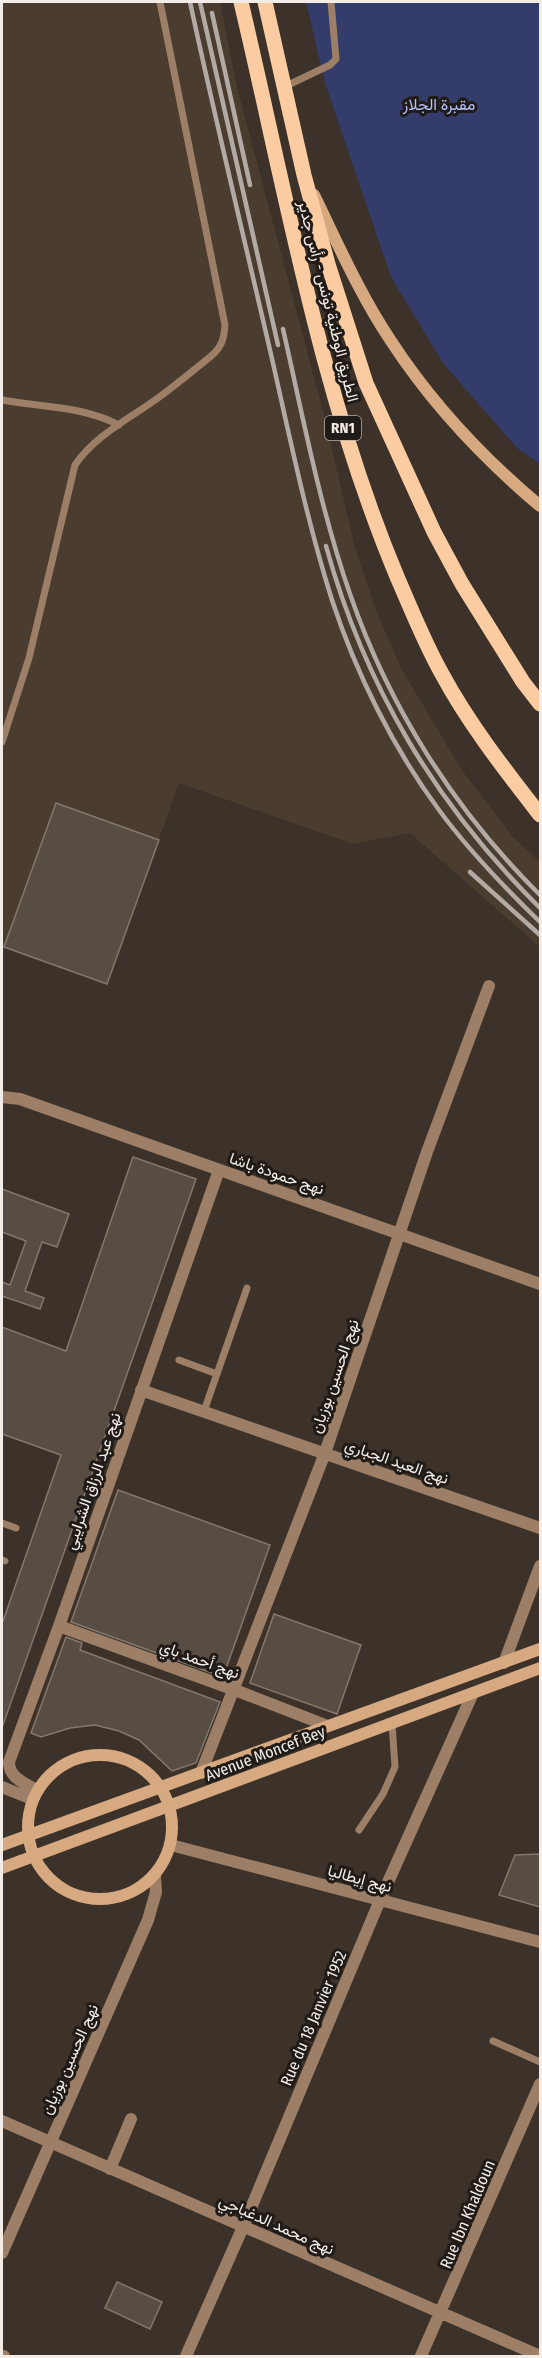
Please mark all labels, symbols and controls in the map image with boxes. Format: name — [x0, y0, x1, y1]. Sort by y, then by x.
park label: مقبرة الجلاز — [402, 95, 475, 115]
street label: الطريق الوطنية تونس - رأس جدير — [293, 197, 363, 404]
road number: RN1 — [325, 416, 361, 440]
street label: نهج حمودة باشا — [226, 1148, 327, 1200]
street label: نهج الحسين بوزيان — [306, 1317, 365, 1436]
street label: نهج عبد الرزاق الشرايبي — [60, 1410, 129, 1553]
street label: نهج العيد الجباري — [341, 1435, 451, 1492]
street label: نهج أحمد باي — [156, 1636, 242, 1686]
street label: Avenue Moncef Bey — [203, 1722, 329, 1785]
street label: نهج إيطاليا — [325, 1861, 394, 1898]
street label: Rue du 18 Janvier 1952 — [276, 1948, 350, 2088]
street label: نهج الحسين بوزيان — [37, 2001, 104, 2118]
street label: Rue Ibn Khaldoun — [436, 2157, 499, 2271]
street label: نهج محمد الدغباجي — [215, 2191, 337, 2262]

